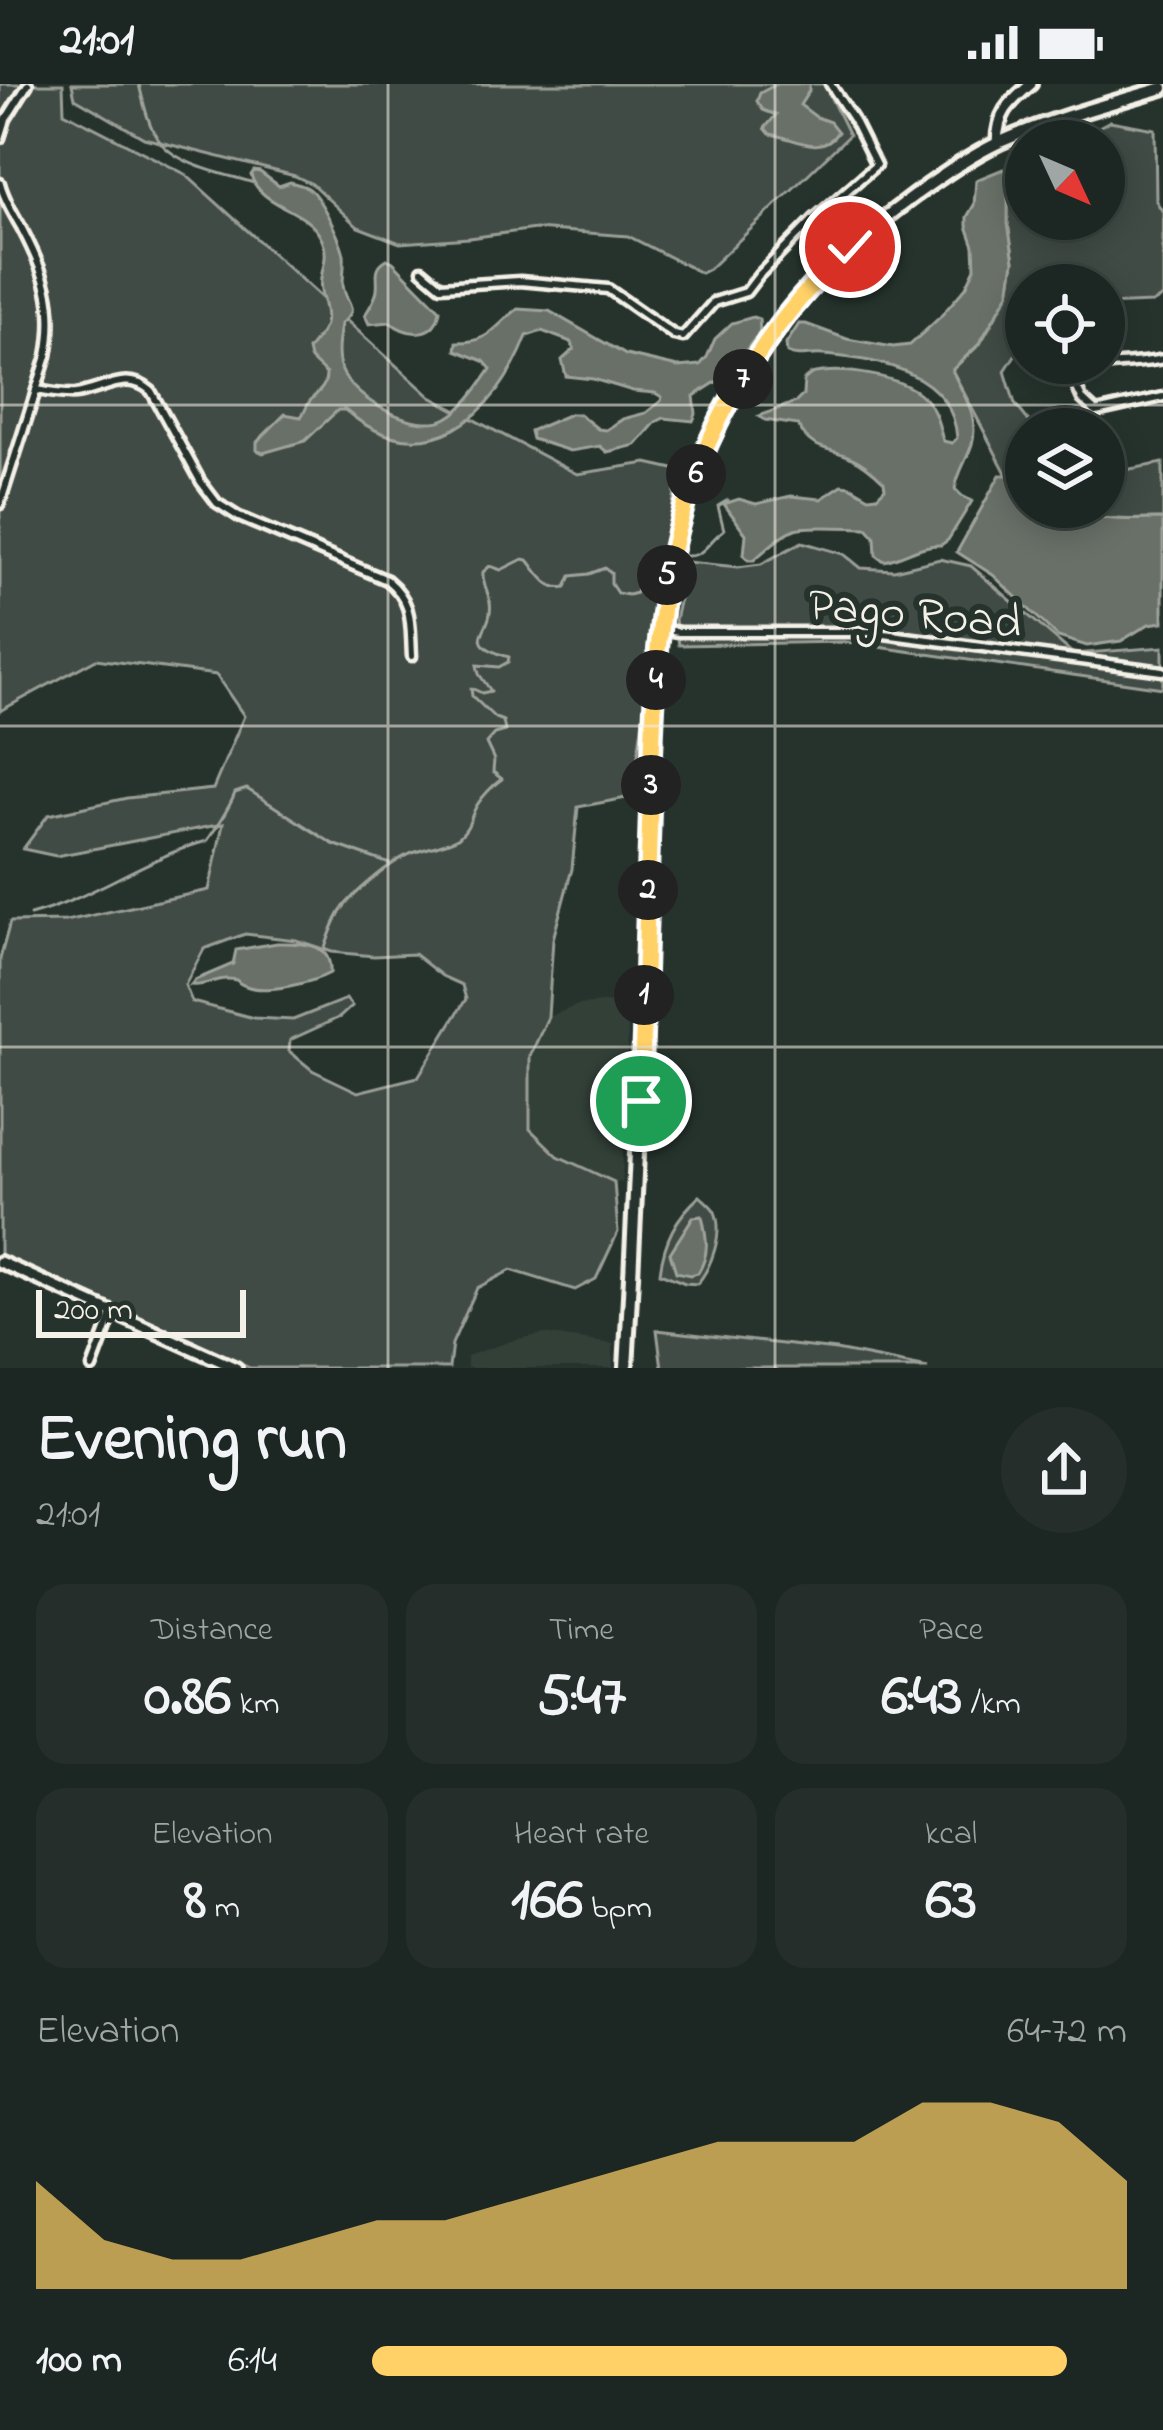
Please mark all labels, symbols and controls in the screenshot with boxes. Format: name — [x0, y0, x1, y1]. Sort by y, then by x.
text: 21:01 — [60, 9, 134, 75]
north arrow — [1005, 120, 1125, 240]
map controls — [1005, 120, 1125, 528]
pin — [799, 196, 901, 298]
icon: check — [817, 214, 883, 280]
button: locate — [1005, 264, 1125, 384]
pin: 7 — [713, 349, 773, 409]
text: 7 — [736, 355, 750, 403]
button: layers — [1005, 408, 1125, 528]
pin: 6 — [666, 444, 726, 504]
text: 6 — [689, 450, 703, 498]
pin: 5 — [637, 545, 697, 605]
text: 5 — [658, 551, 676, 599]
street label: Pago Road — [805, 572, 1024, 661]
pin: 4 — [626, 650, 686, 710]
text: 4 — [649, 656, 663, 704]
pin: 3 — [621, 755, 681, 815]
text: 3 — [644, 761, 658, 809]
pin: 2 — [618, 860, 678, 920]
text: 2 — [640, 866, 656, 914]
pin: 1 — [614, 965, 674, 1025]
text: 1 — [639, 971, 649, 1019]
pin — [590, 1050, 692, 1152]
icon: arrive — [608, 1068, 674, 1134]
scale bar — [36, 1284, 246, 1337]
text: 200 m — [54, 1287, 133, 1335]
text: Evening run — [36, 1394, 347, 1490]
button: share — [1001, 1407, 1127, 1533]
text: 21:01 — [36, 1487, 100, 1544]
text: Distance — [151, 1607, 273, 1655]
text: Time — [549, 1607, 614, 1655]
text: Pace — [919, 1607, 983, 1655]
text: 0.86 — [144, 1655, 231, 1742]
text: 5:47 — [537, 1655, 626, 1742]
text: 6:43 — [881, 1655, 962, 1742]
text: km — [231, 1681, 280, 1729]
text: /km — [962, 1681, 1021, 1729]
text: Elevation — [151, 1811, 273, 1859]
text: Heart rate — [514, 1811, 649, 1859]
text: kcal — [925, 1811, 977, 1859]
text: 8 — [184, 1859, 206, 1946]
text: 166 — [511, 1859, 583, 1946]
text: 63 — [926, 1859, 977, 1946]
text: m — [206, 1885, 240, 1933]
text: bpm — [583, 1885, 652, 1933]
text: Elevation — [36, 2004, 179, 2061]
text: 64–72 m — [1007, 2004, 1127, 2061]
text: 100 m — [36, 2333, 122, 2390]
text: 6:14 — [228, 2333, 277, 2390]

